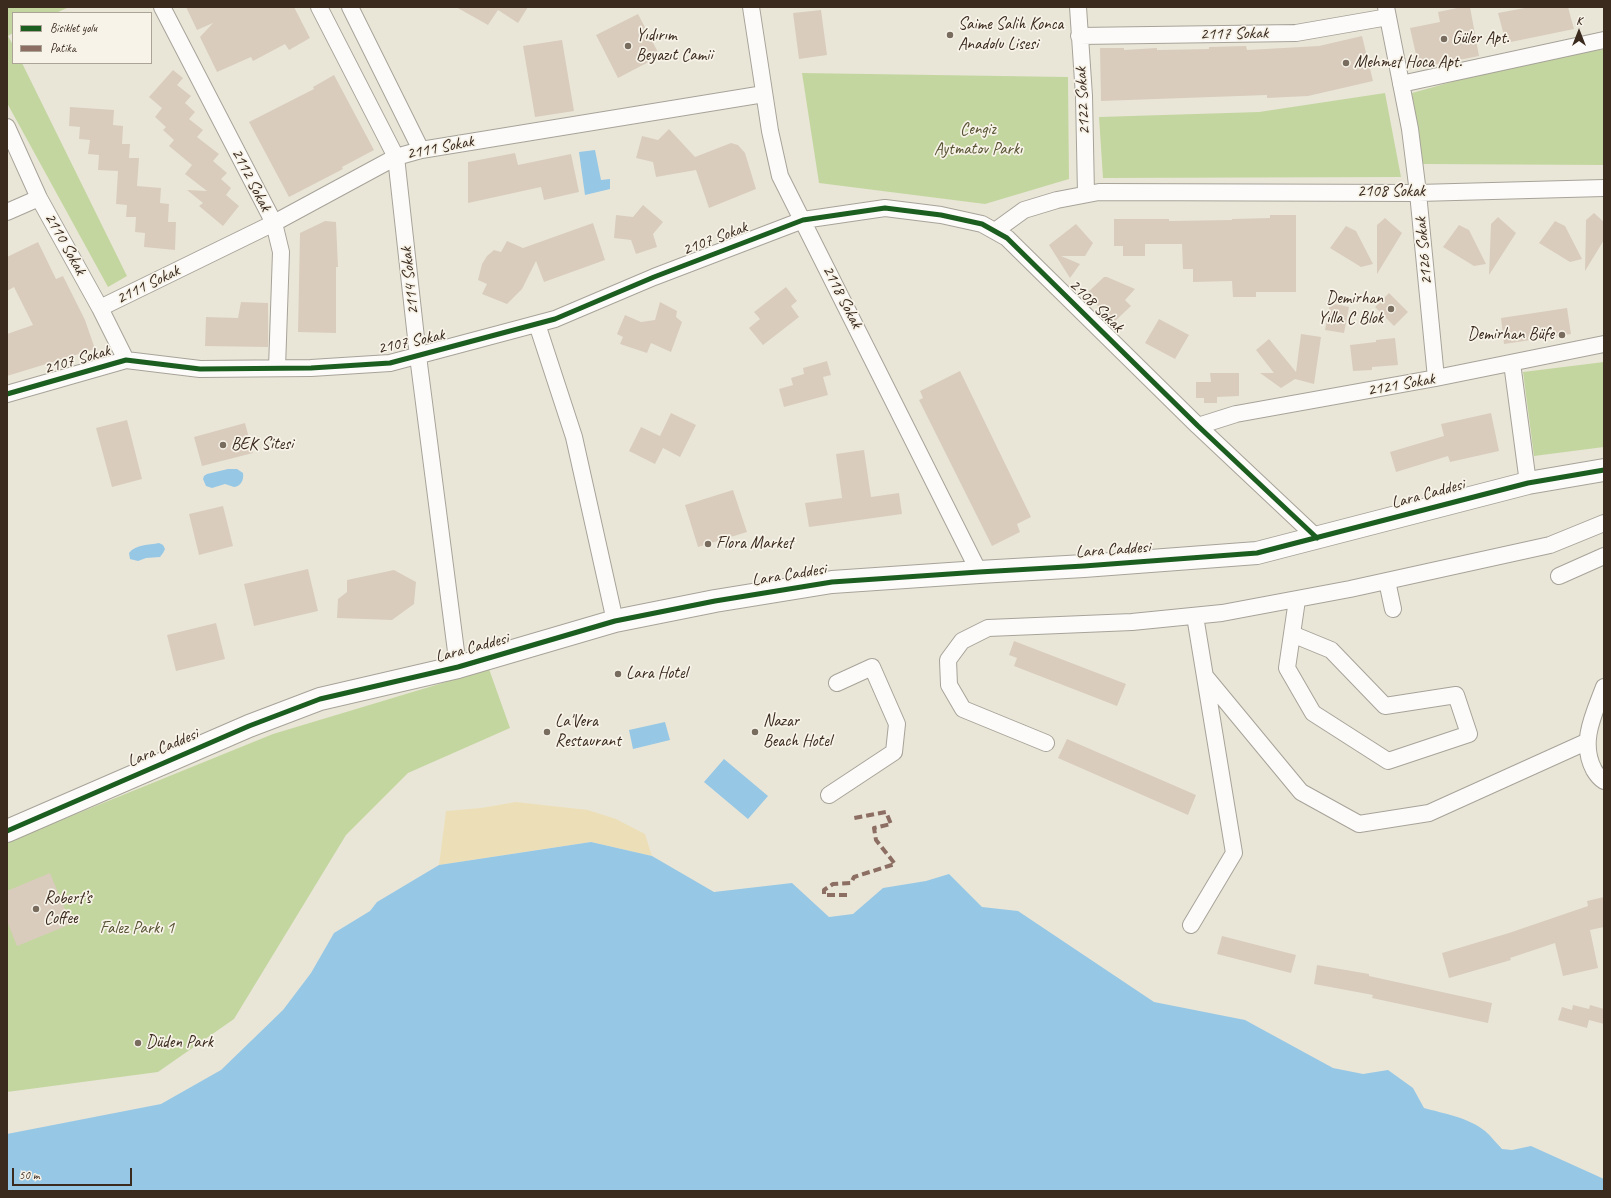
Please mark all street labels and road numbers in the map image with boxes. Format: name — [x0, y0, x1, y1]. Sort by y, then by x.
street label: 2117 Sokak — [1200, 23, 1268, 45]
street label: 2122 Sokak — [1071, 66, 1095, 136]
street label: 2111 Sokak — [405, 131, 475, 165]
street label: 2112 Sokak — [226, 145, 276, 215]
street label: 2108 Sokak — [1357, 182, 1425, 202]
street label: 2110 Sokak — [40, 209, 90, 279]
street label: 2126 Sokak — [1411, 216, 1437, 286]
street label: 2107 Sokak — [680, 217, 750, 261]
street label: 2114 Sokak — [396, 246, 424, 316]
street label: 2111 Sokak — [113, 261, 183, 309]
street label: 2118 Sokak — [817, 262, 867, 332]
street label: 2108 Sokak — [1064, 275, 1128, 337]
street label: 2107 Sokak — [376, 325, 446, 359]
street label: 2107 Sokak — [41, 341, 113, 379]
street label: 2121 Sokak — [1366, 369, 1436, 401]
street label: Lara Caddesi — [1389, 474, 1467, 514]
street label: Lara Caddesi — [1075, 537, 1151, 563]
street label: Lara Caddesi — [750, 559, 828, 591]
street label: Lara Caddesi — [433, 628, 511, 668]
street label: Lara Caddesi — [124, 724, 202, 772]

